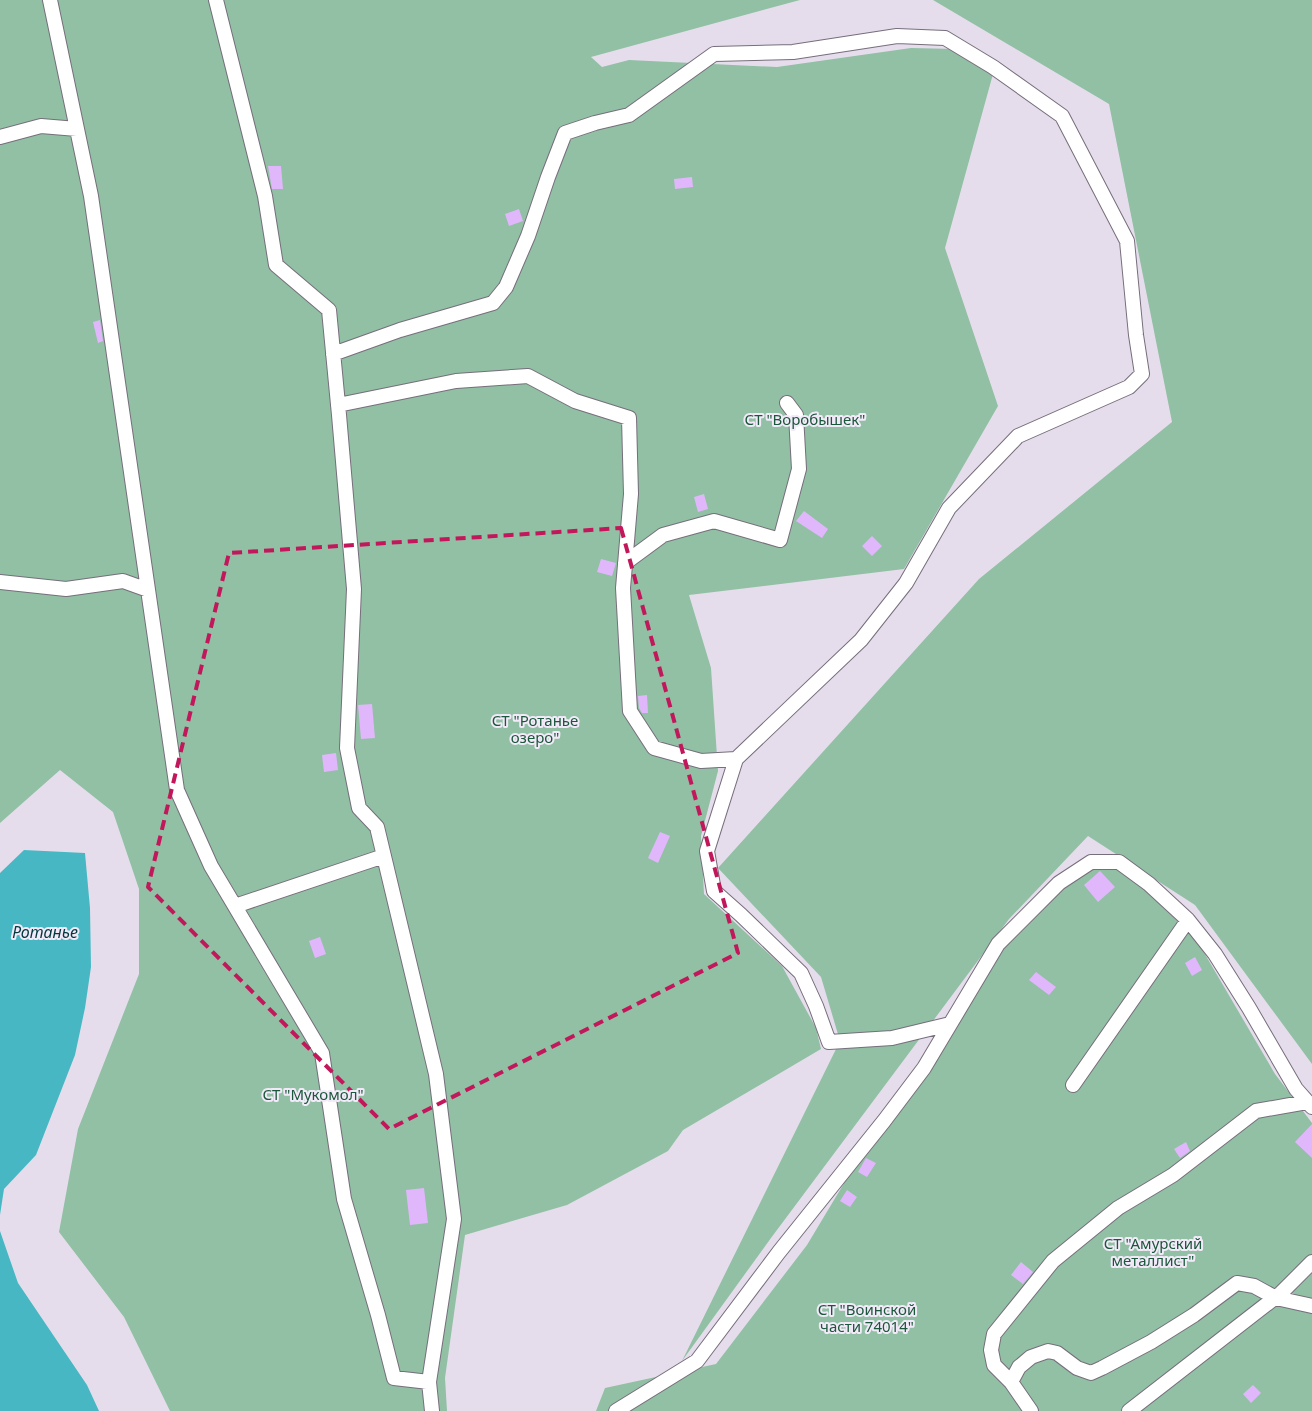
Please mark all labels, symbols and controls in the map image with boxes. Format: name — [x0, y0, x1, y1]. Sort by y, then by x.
park label: СТ "Воробышек" — [745, 409, 865, 429]
park label: СТ "Ротанье озеро" — [492, 710, 578, 747]
water label: Ротанье — [12, 921, 78, 943]
park label: СТ "Мукомол" — [262, 1084, 364, 1104]
park label: СТ "Амурский металлист" — [1104, 1233, 1202, 1270]
park label: СТ "Воинской части 74014" — [818, 1299, 916, 1336]

